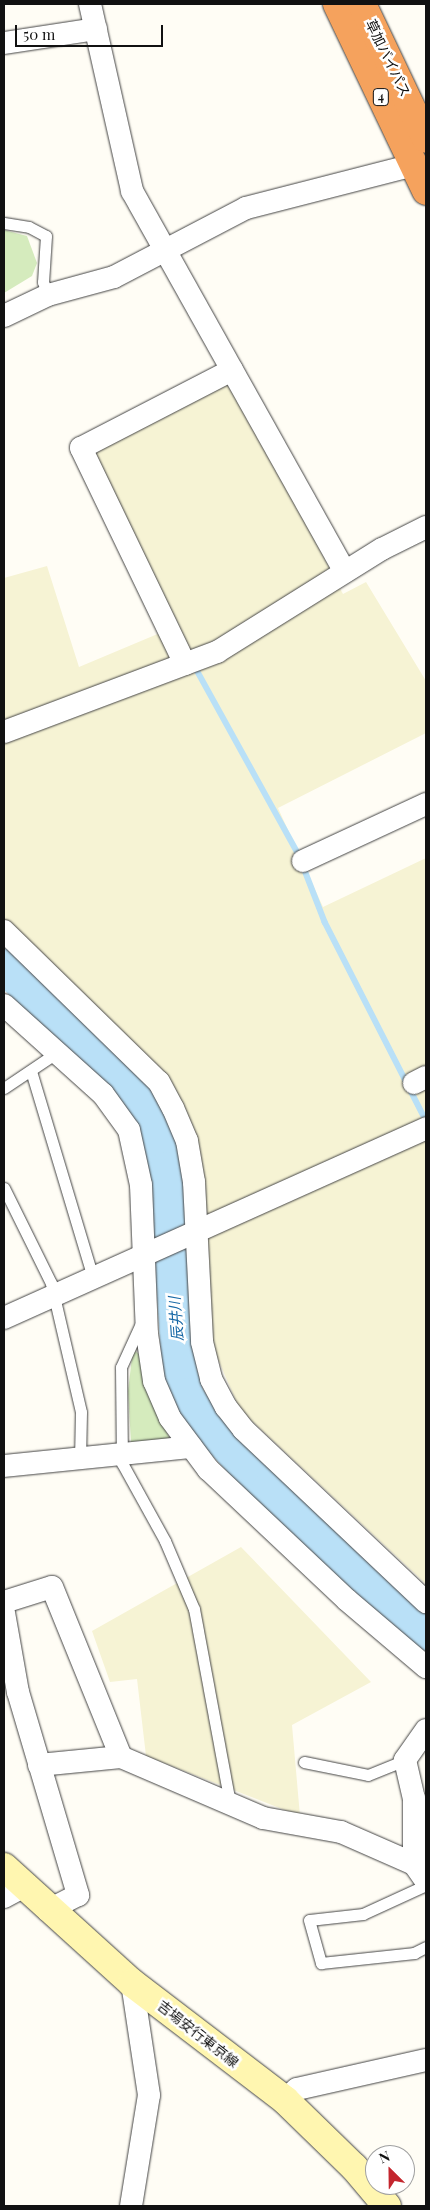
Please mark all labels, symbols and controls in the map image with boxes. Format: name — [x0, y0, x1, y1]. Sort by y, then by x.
scale bar — [18, 15, 165, 47]
street label: 草加バイパス — [362, 17, 414, 99]
text: 50 m — [23, 24, 55, 44]
road number: 4 — [372, 88, 390, 106]
water label: 辰井川 — [165, 1296, 187, 1342]
street label: 吉場安行東京線 — [154, 1997, 242, 2071]
north arrow — [365, 2145, 415, 2195]
text: N — [376, 2146, 393, 2167]

